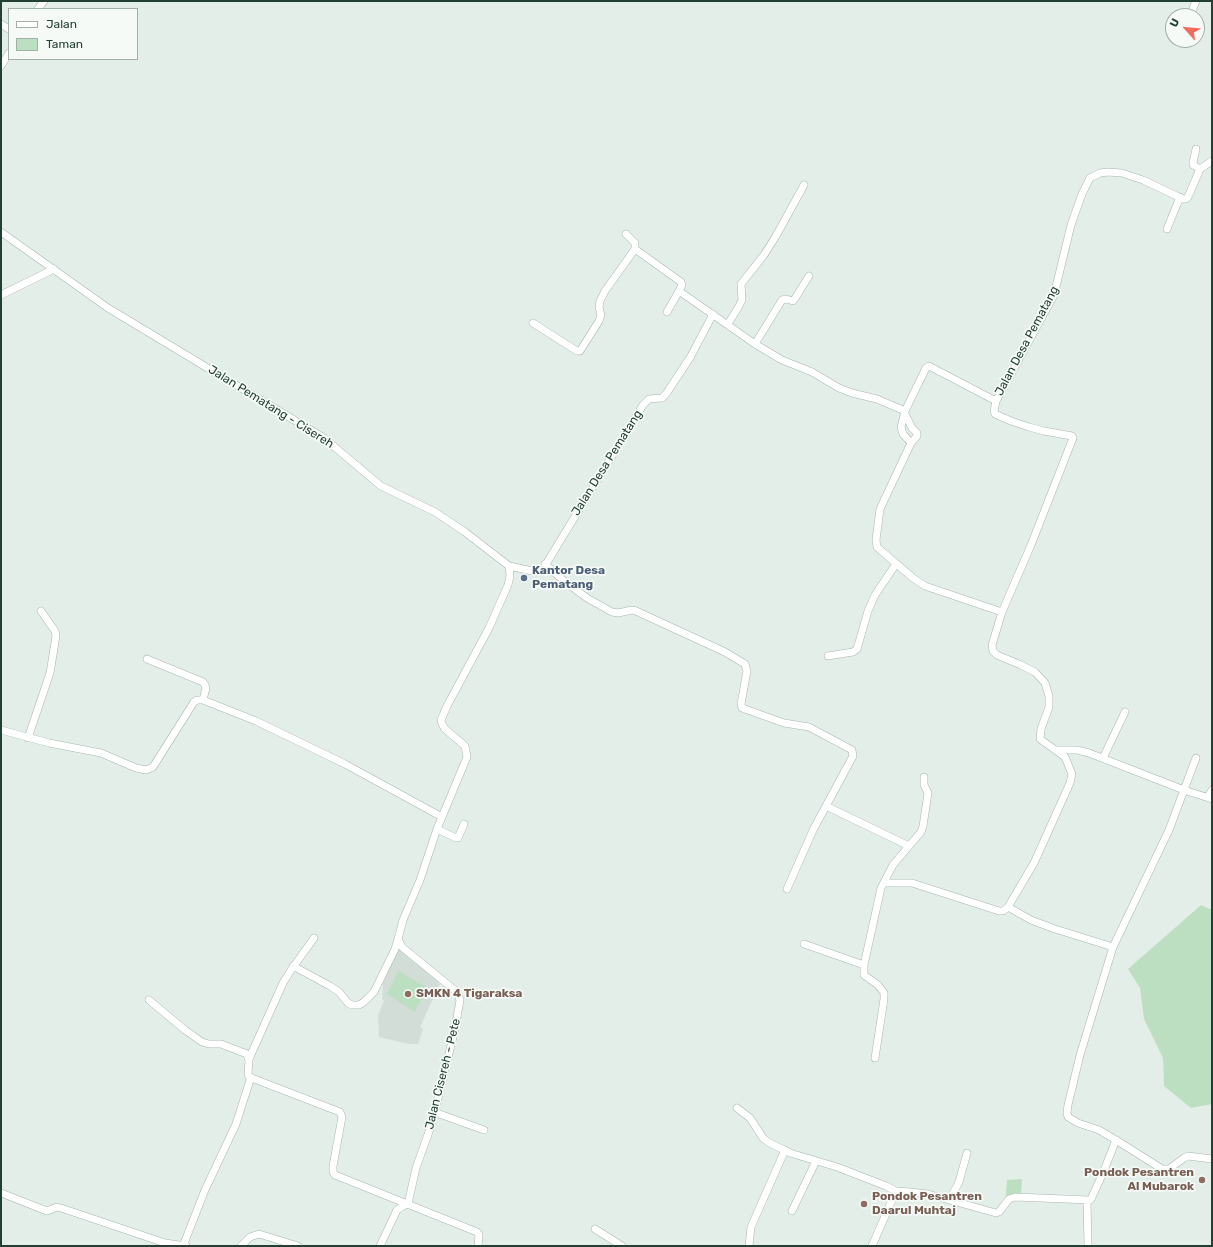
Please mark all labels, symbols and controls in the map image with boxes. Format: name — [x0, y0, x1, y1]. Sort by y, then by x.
legend — [8, 8, 138, 60]
north arrow — [1165, 8, 1205, 48]
text: U — [1167, 16, 1182, 29]
text: Jalan — [46, 17, 77, 31]
text: Taman — [46, 37, 83, 51]
street label: Jalan Desa Pematang — [992, 284, 1062, 398]
street label: Jalan Pematang - Cisereh — [206, 362, 336, 452]
street label: Jalan Desa Pematang — [569, 407, 645, 519]
place label: Kantor Desa Pematang — [532, 564, 605, 592]
marker: Kantor Desa Pematang — [519, 573, 529, 583]
place label: SMKN 4 Tigaraksa — [416, 987, 522, 1001]
marker: SMKN 4 Tigaraksa — [403, 989, 413, 999]
street label: Jalan Cisereh - Pete — [422, 1017, 464, 1131]
place label: Pondok Pesantren Al Mubarok — [1084, 1166, 1194, 1194]
marker: Pondok Pesantren Al Mubarok — [1197, 1175, 1207, 1185]
place label: Pondok Pesantren Daarul Muhtaj — [872, 1190, 982, 1218]
marker: Pondok Pesantren Daarul Muhtaj — [859, 1199, 869, 1209]

